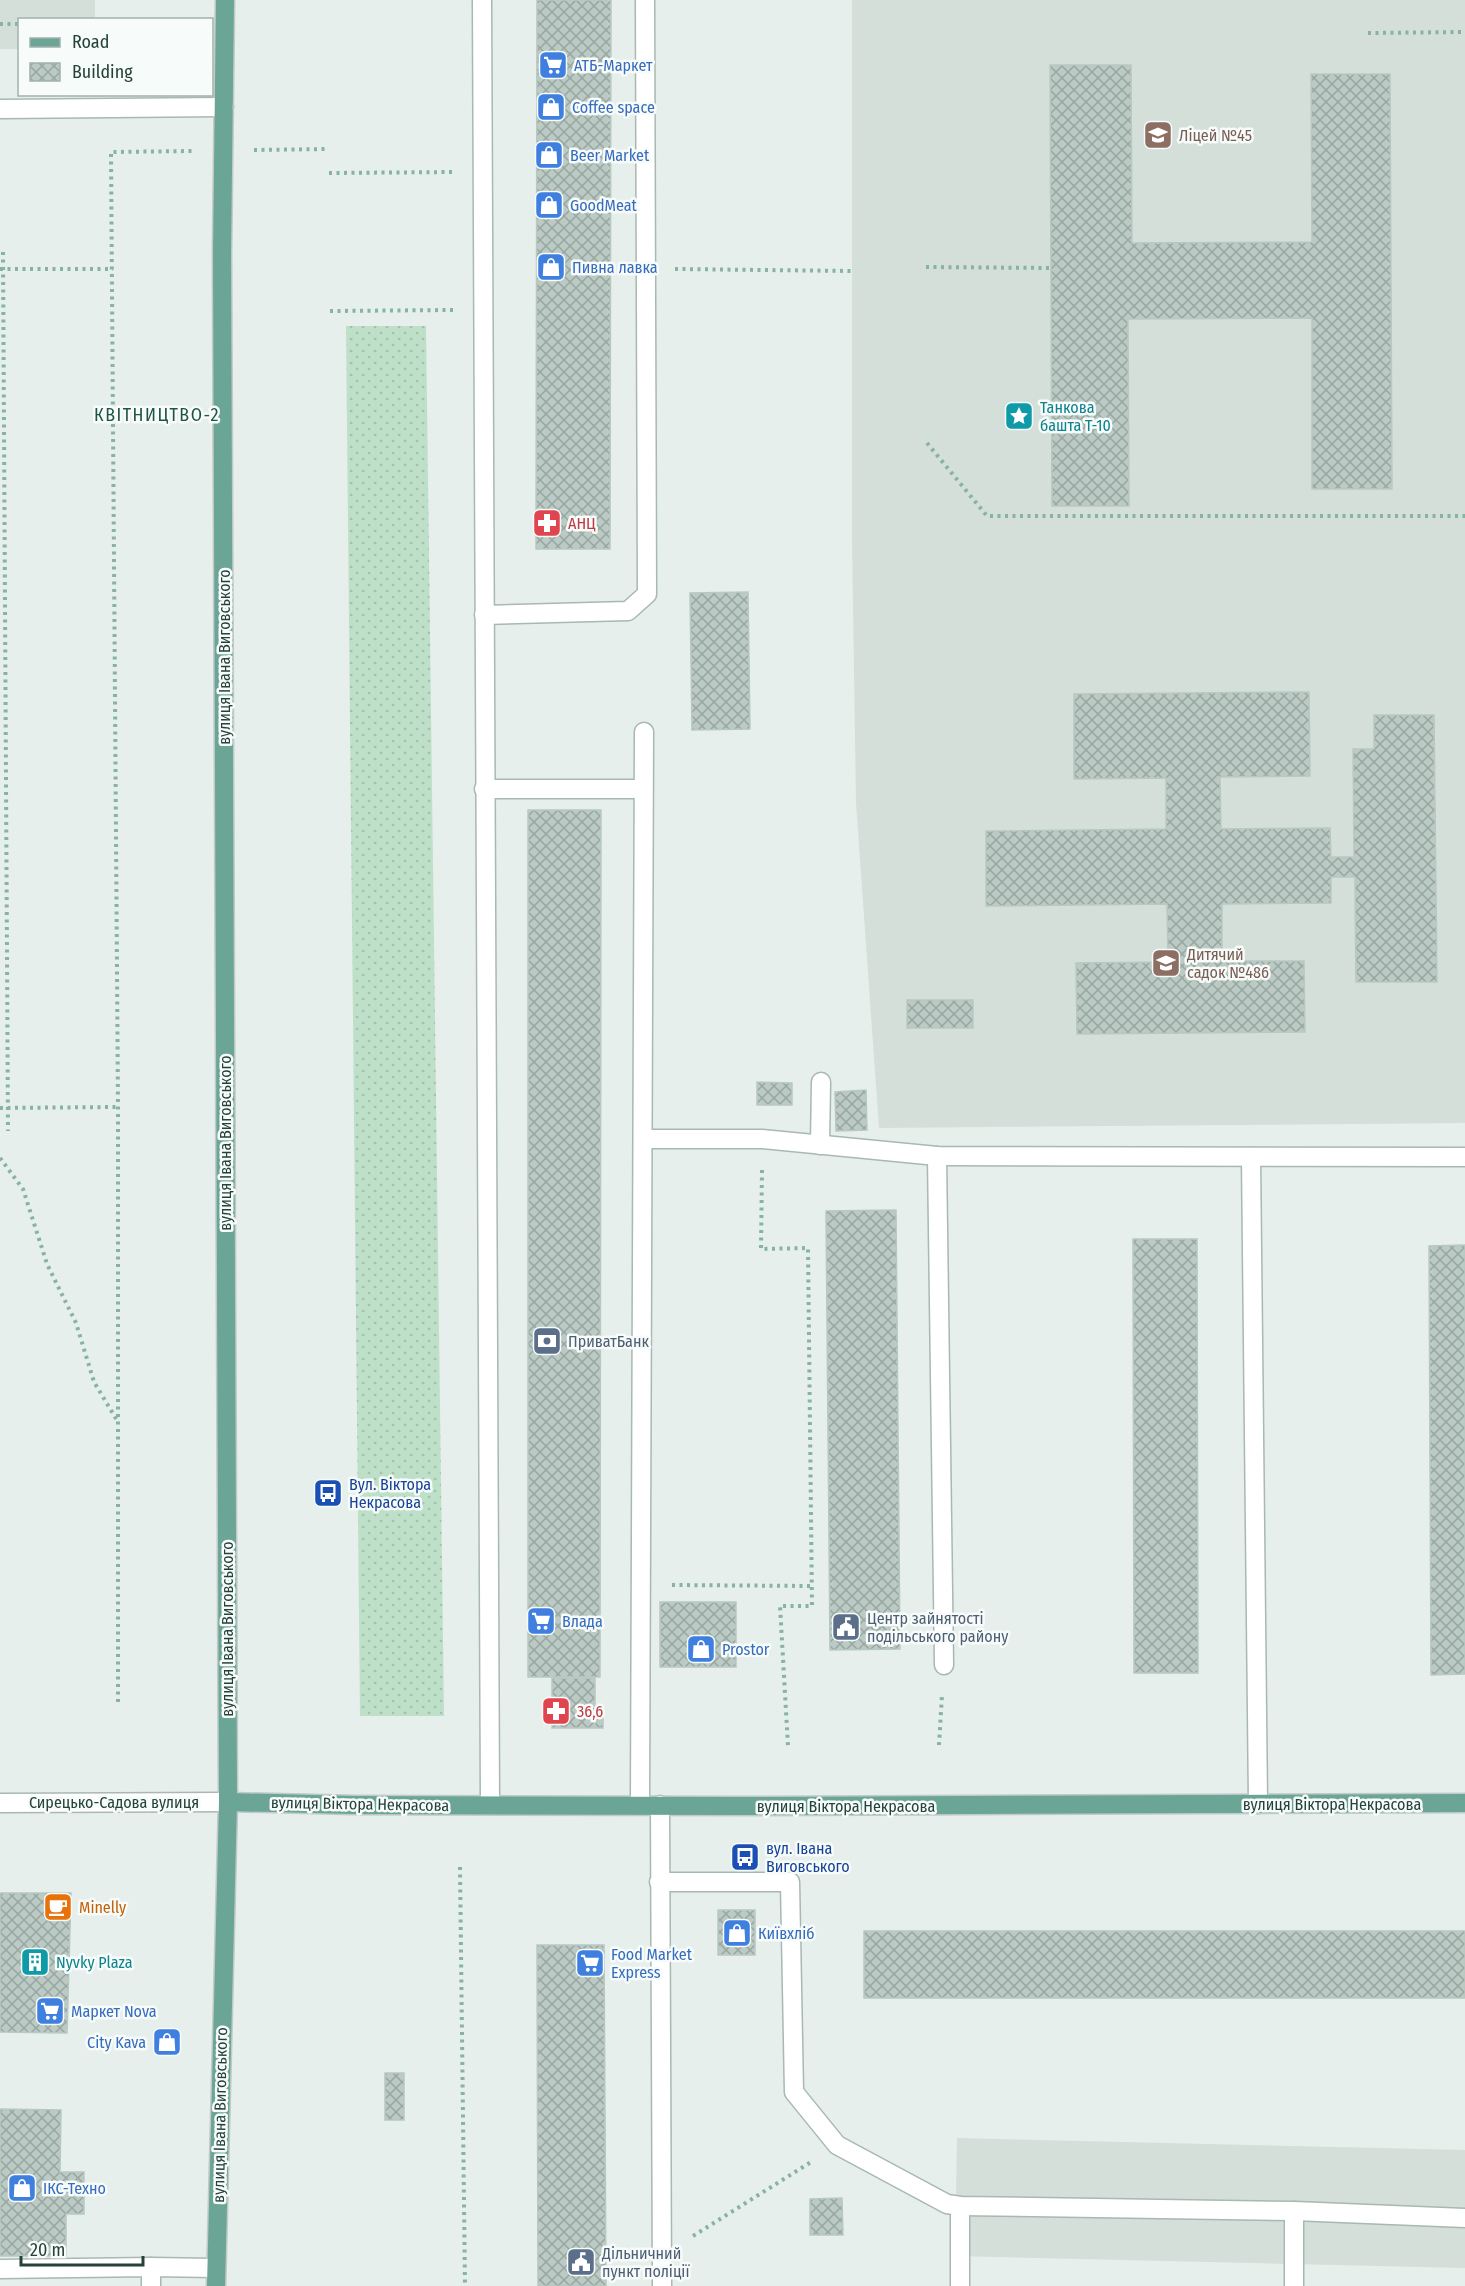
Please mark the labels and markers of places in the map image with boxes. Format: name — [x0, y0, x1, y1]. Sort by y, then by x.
supermarket icon: АТБ-Маркет — [537, 49, 569, 81]
place label: АТБ-Маркет — [574, 56, 653, 75]
shop icon: Coffee space — [535, 91, 567, 123]
place label: Coffee space — [572, 98, 655, 117]
school or university icon: Ліцей №45 — [1142, 119, 1174, 151]
place label: Ліцей №45 — [1179, 126, 1252, 145]
shop icon: Beer Market — [533, 139, 565, 171]
place label: Beer Market — [570, 146, 650, 165]
shop icon: GoodMeat — [533, 189, 565, 221]
place label: GoodMeat — [570, 196, 638, 215]
shop icon: Пивна лавка — [535, 251, 567, 283]
place label: Пивна лавка — [572, 258, 658, 277]
place label: Танкова башта Т-10 — [1040, 398, 1111, 435]
place icon: Танкова башта Т-10 — [1003, 400, 1035, 432]
pharmacy icon: АНЦ — [531, 507, 563, 539]
place label: АНЦ — [568, 514, 596, 533]
place label: Дитячий садок №486 — [1186, 945, 1269, 982]
school or university icon: Дитячий садок №486 — [1150, 947, 1182, 979]
bank icon: ПриватБанк — [531, 1325, 563, 1357]
place label: ПриватБанк — [568, 1332, 649, 1351]
place label: Вул. Віктора Некрасова — [349, 1475, 431, 1512]
bus stop icon: Вул. Віктора Некрасова — [312, 1477, 344, 1509]
supermarket icon: Влада — [525, 1605, 557, 1637]
place label: Центр зайнятості подільського району — [867, 1609, 1009, 1646]
public building icon: Центр зайнятості подільського району — [830, 1611, 862, 1643]
place label: Влада — [562, 1612, 603, 1631]
shop icon: Prostor — [685, 1633, 717, 1665]
place label: Prostor — [722, 1640, 770, 1659]
pharmacy icon: 36,6 — [540, 1695, 572, 1727]
place label: 36,6 — [577, 1702, 603, 1721]
place label: вул. Івана Виговського — [766, 1839, 850, 1876]
bus stop icon: вул. Івана Виговського — [729, 1841, 761, 1873]
cafe icon: Minelly — [42, 1891, 74, 1923]
place label: Minelly — [79, 1898, 127, 1917]
shop icon: Київхліб — [721, 1917, 753, 1949]
place label: Київхліб — [758, 1924, 815, 1943]
place label: Food Market Express — [611, 1945, 693, 1982]
building icon: Nyvky Plaza — [19, 1946, 51, 1978]
supermarket icon: Food Market Express — [574, 1947, 606, 1979]
place label: Nyvky Plaza — [56, 1953, 133, 1972]
supermarket icon: Маркет Nova — [34, 1995, 66, 2027]
place label: Маркет Nova — [71, 2002, 157, 2021]
shop icon: City Kava — [151, 2026, 183, 2058]
place label: City Kava — [87, 2033, 146, 2052]
shop icon: ІКС-Техно — [6, 2172, 38, 2204]
place label: ІКС-Техно — [43, 2179, 106, 2198]
place label: Дільничний пункт поліції — [601, 2244, 691, 2281]
public building icon: Дільничний пункт поліції — [565, 2246, 597, 2278]

